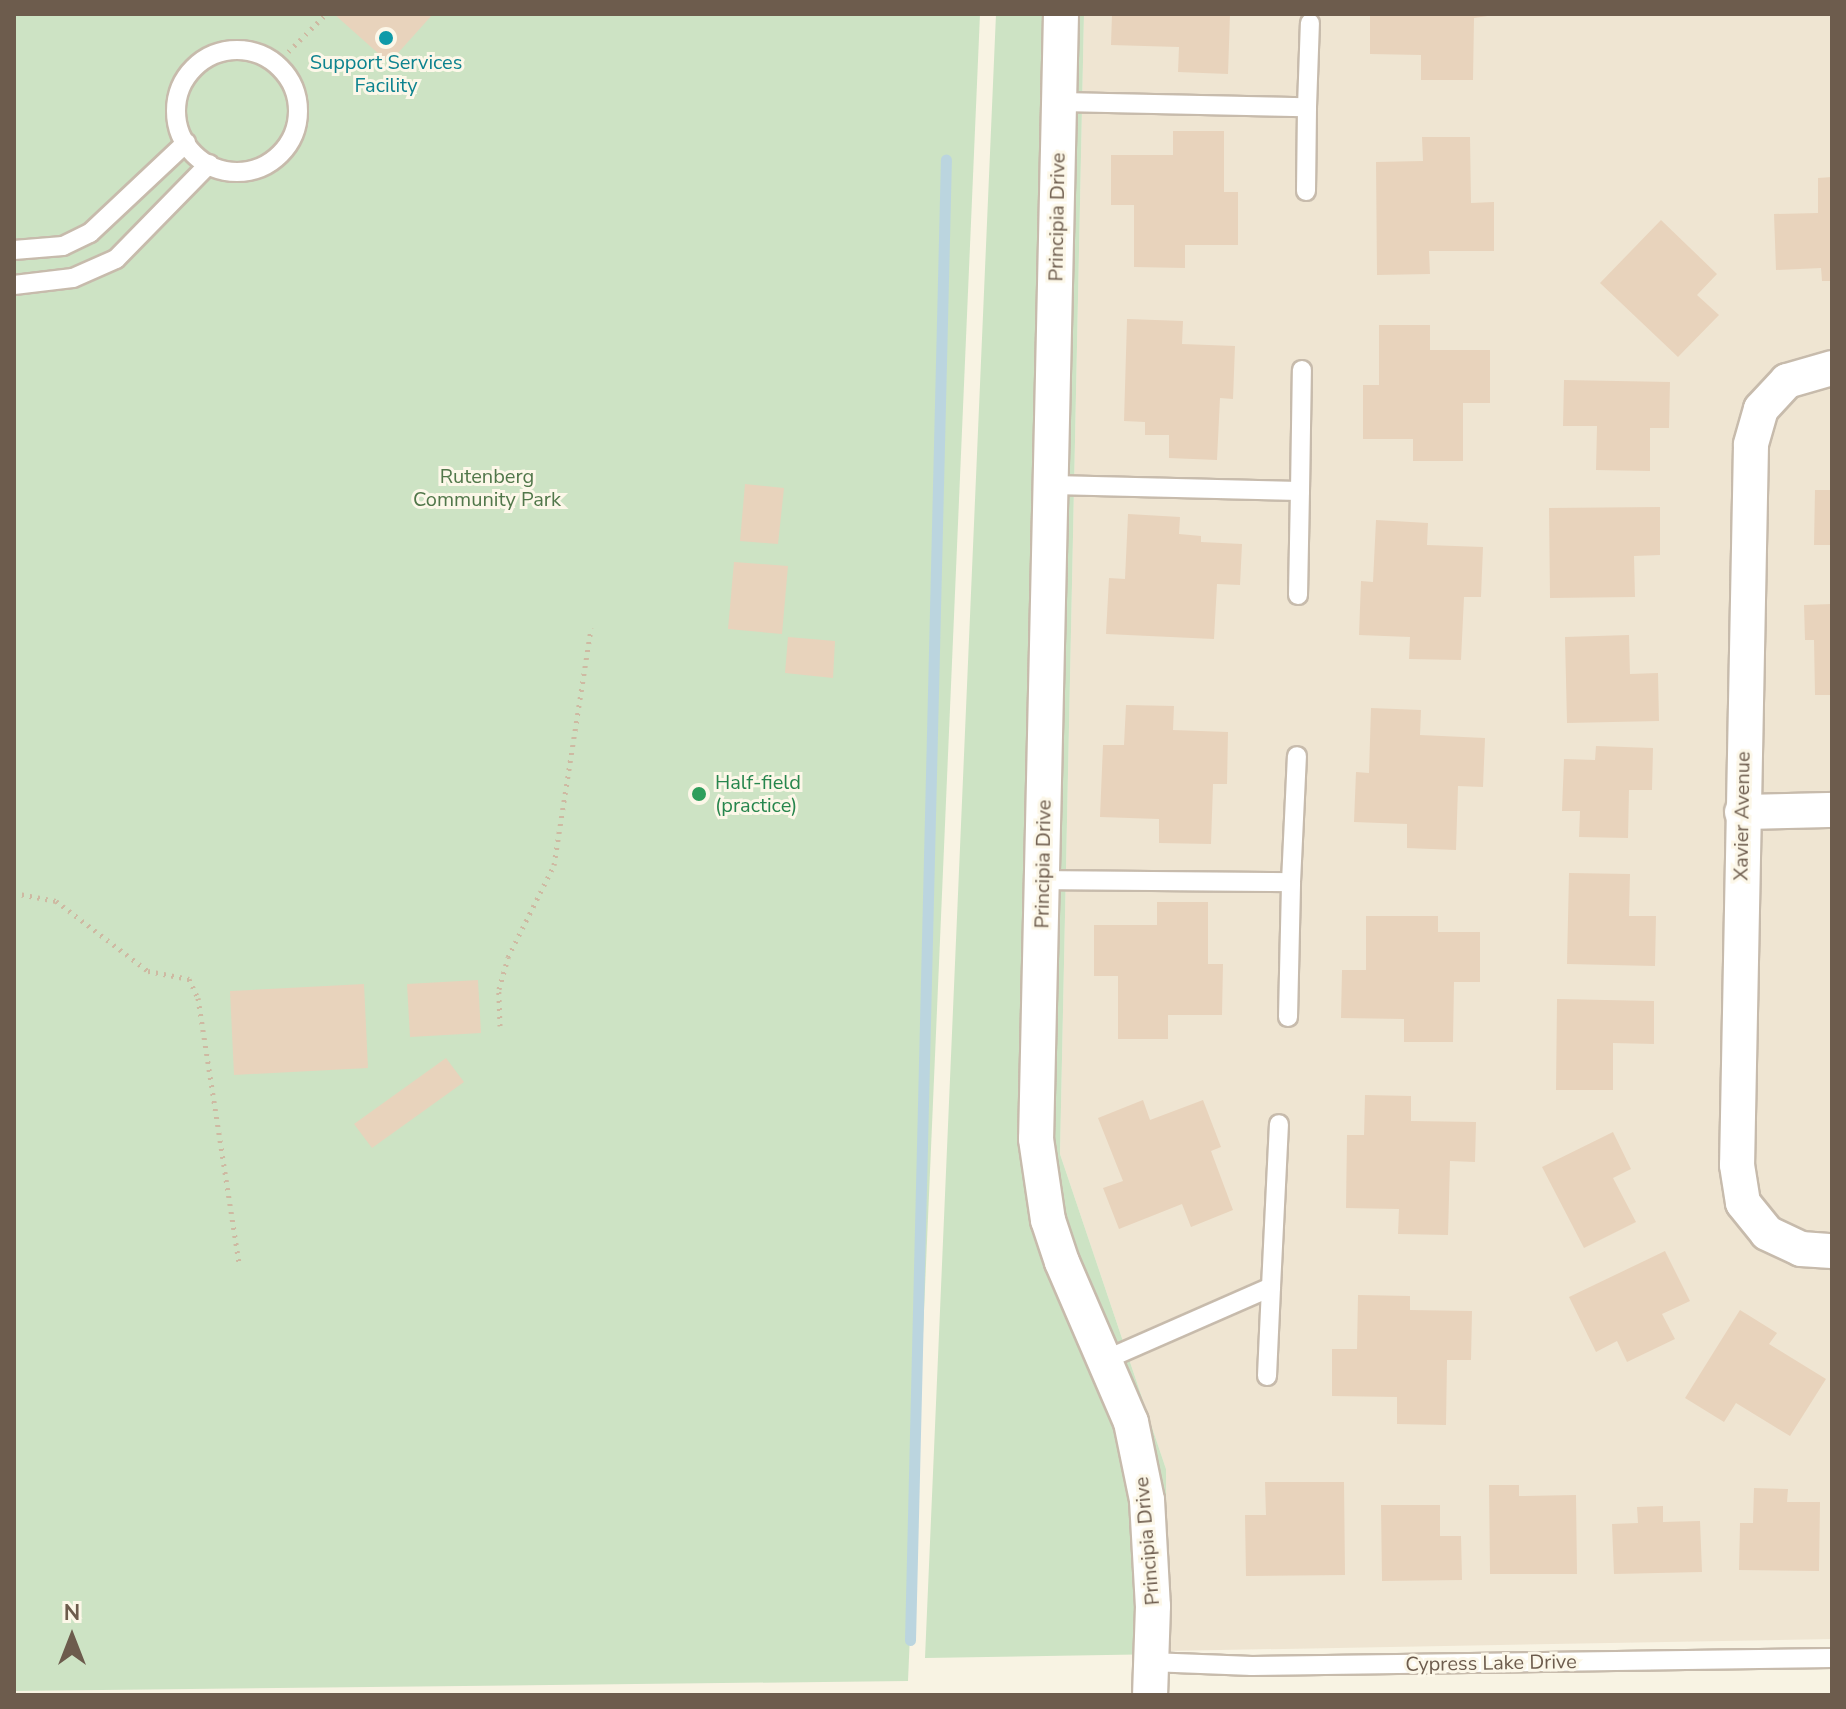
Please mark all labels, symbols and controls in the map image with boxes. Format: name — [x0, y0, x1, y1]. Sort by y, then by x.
marker: Support Services Facility — [377, 29, 395, 47]
place label: Support Services Facility — [310, 50, 462, 97]
street label: Principia Drive — [1044, 152, 1070, 282]
park label: Rutenberg Community Park — [413, 465, 561, 512]
street label: Xavier Avenue — [1729, 751, 1755, 881]
place label: Half-field (practice) — [715, 770, 801, 817]
marker: Half-field (practice) — [690, 785, 708, 803]
street label: Principia Drive — [1030, 799, 1056, 929]
street label: Principia Drive — [1129, 1476, 1165, 1606]
north arrow — [32, 1597, 112, 1677]
text: N — [64, 1598, 80, 1628]
street label: Cypress Lake Drive — [1405, 1650, 1577, 1676]

